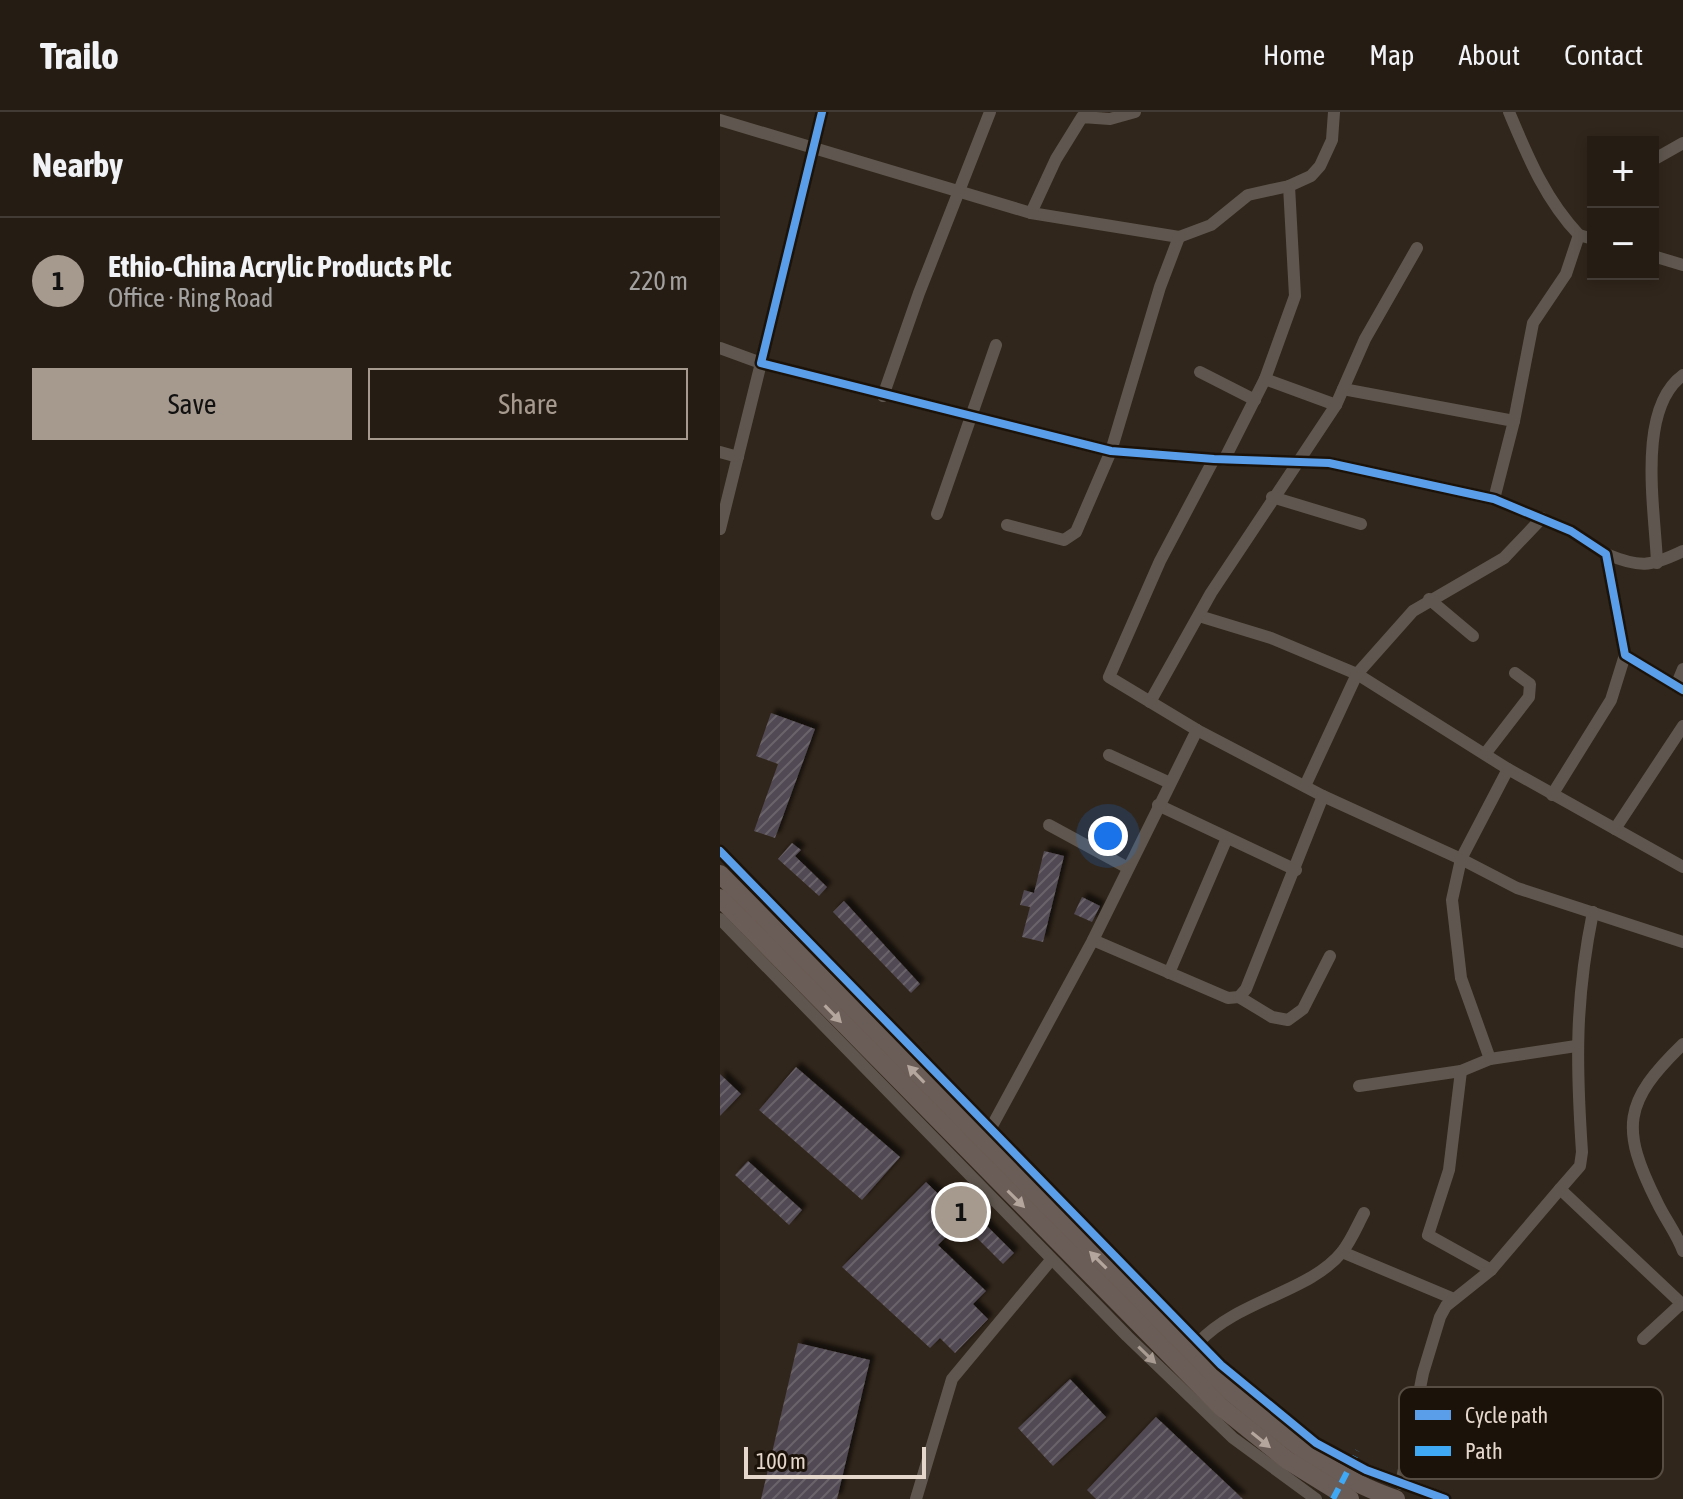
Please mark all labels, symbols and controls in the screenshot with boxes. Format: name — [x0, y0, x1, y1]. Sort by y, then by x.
text: Trailo — [40, 34, 119, 77]
text: Home — [1263, 39, 1325, 71]
text: Map — [1369, 39, 1414, 71]
text: About — [1458, 39, 1520, 71]
text: Contact — [1564, 39, 1643, 71]
map controls — [1587, 136, 1659, 280]
button: + — [1587, 136, 1659, 208]
text: Nearby — [32, 145, 123, 184]
button: − — [1587, 208, 1659, 280]
text: Ethio-China Acrylic Products Plc — [108, 249, 451, 283]
text: 1 — [52, 266, 64, 296]
text: 220 m — [629, 266, 688, 296]
text: Office · Ring Road — [108, 283, 273, 313]
button: Save — [32, 368, 352, 440]
button: Share — [368, 368, 688, 440]
your location — [1088, 816, 1128, 856]
one-way arrow — [824, 1004, 842, 1023]
one-way arrow — [907, 1065, 925, 1084]
pin: 1 — [935, 1182, 987, 1242]
one-way arrow — [1006, 1189, 1025, 1208]
one-way arrow — [1089, 1251, 1108, 1270]
one-way arrow — [1137, 1345, 1156, 1364]
legend — [1399, 1387, 1663, 1479]
text: Cycle path — [1465, 1402, 1548, 1428]
one-way arrow — [1251, 1431, 1271, 1447]
text: Path — [1465, 1438, 1503, 1464]
scale bar — [744, 1443, 926, 1479]
text: 100 m — [756, 1448, 806, 1474]

